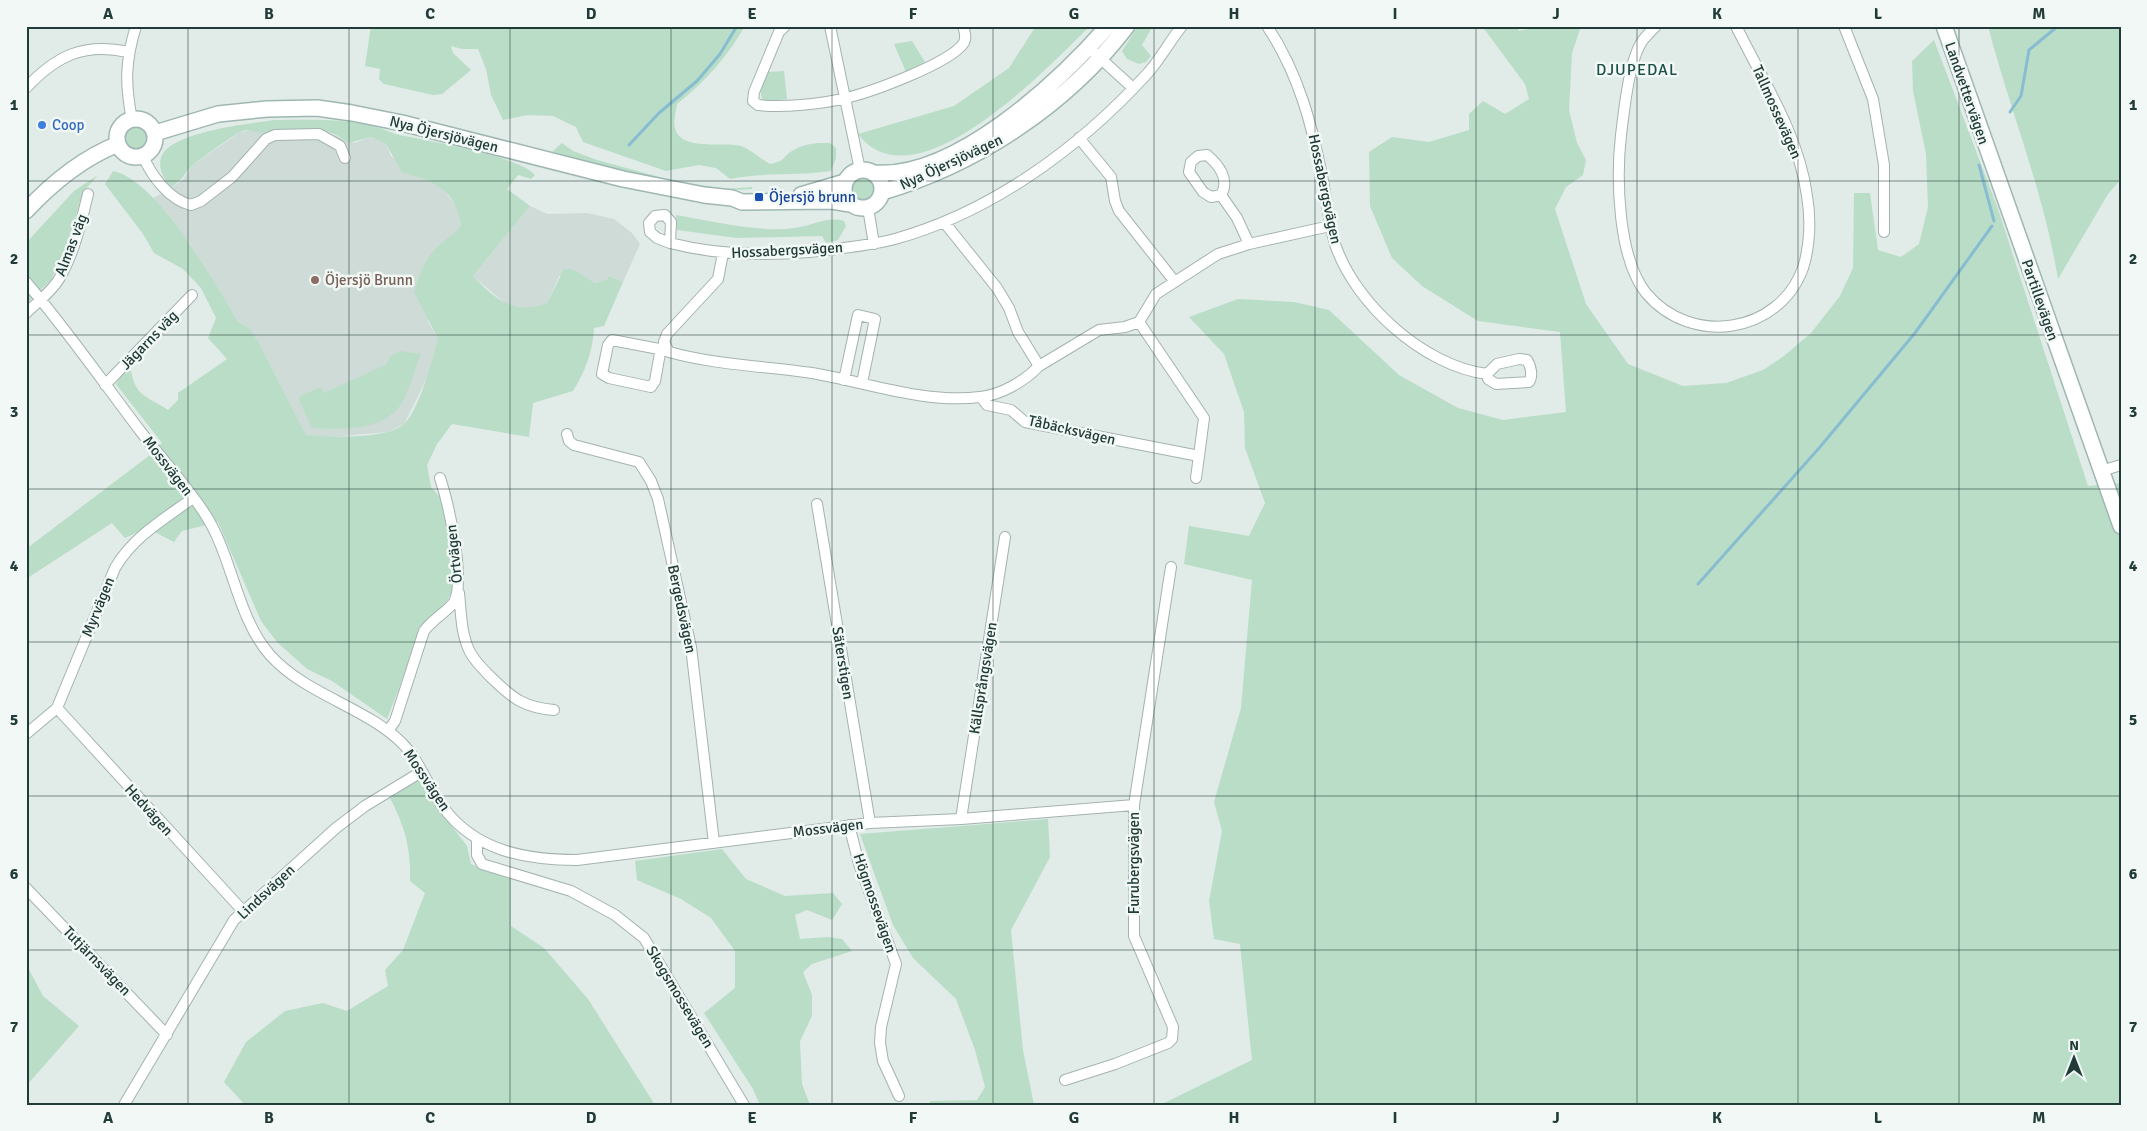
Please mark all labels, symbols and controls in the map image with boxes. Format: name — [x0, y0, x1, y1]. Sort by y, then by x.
text: A — [103, 4, 114, 24]
text: B — [264, 4, 274, 24]
text: C — [425, 4, 435, 24]
text: D — [586, 4, 597, 24]
text: E — [747, 4, 757, 24]
text: F — [909, 4, 918, 24]
text: G — [1069, 4, 1079, 24]
text: H — [1229, 4, 1239, 24]
text: I — [1392, 4, 1398, 24]
text: J — [1552, 4, 1560, 24]
text: K — [1712, 4, 1722, 24]
text: L — [1874, 4, 1883, 24]
text: M — [2032, 4, 2046, 24]
street label: Landvettervägen — [1941, 39, 1993, 147]
district label: DJUPEDAL — [1596, 60, 1678, 80]
street label: Tallmossevägen — [1748, 62, 1806, 162]
text: 1 — [10, 95, 19, 115]
text: 1 — [2129, 95, 2138, 115]
street label: Nya Öjersjövägen — [388, 112, 500, 156]
place label: Coop — [52, 116, 85, 134]
marker: Coop — [36, 119, 48, 131]
street label: Nya Öjersjövägen — [897, 130, 1005, 194]
street label: Hossabergsvägen — [1305, 132, 1345, 246]
place label: Öjersjö brunn — [769, 188, 856, 206]
marker: Öjersjö brunn — [753, 191, 765, 203]
street label: Almas väg — [51, 211, 91, 279]
street label: Hossabergsvägen — [731, 238, 843, 262]
text: 2 — [10, 249, 18, 269]
text: 2 — [2129, 249, 2137, 269]
street label: Partillevägen — [2018, 257, 2062, 343]
place label: Öjersjö Brunn — [325, 271, 413, 289]
marker: Öjersjö Brunn — [309, 274, 321, 286]
street label: Jägarns väg — [116, 307, 182, 373]
text: 3 — [10, 402, 18, 422]
text: 3 — [2129, 402, 2137, 422]
street label: Tåbäcksvägen — [1027, 411, 1117, 449]
street label: Mossvägen — [139, 432, 197, 500]
street label: Örtvägen — [442, 524, 466, 584]
text: 4 — [10, 556, 19, 576]
text: 4 — [2129, 556, 2138, 576]
street label: Bergedsvägen — [664, 563, 700, 655]
street label: Myrvägen — [78, 574, 118, 640]
street label: Källsprångsvägen — [965, 621, 1001, 735]
street label: Säterstigen — [828, 625, 858, 701]
text: 5 — [10, 710, 18, 730]
text: 5 — [2129, 710, 2137, 730]
street label: Mossvägen — [400, 746, 454, 814]
street label: Hedvägen — [121, 780, 177, 840]
street label: Furubergsvägen — [1125, 812, 1143, 914]
street label: Mossvägen — [792, 815, 864, 841]
street label: Högmossevägen — [850, 851, 900, 955]
street label: Lindsvägen — [233, 861, 299, 923]
text: 6 — [10, 864, 19, 884]
text: 6 — [2129, 864, 2138, 884]
street label: Tutjärnsvägen — [59, 922, 135, 1000]
street label: Skogsmossevägen — [642, 943, 718, 1051]
text: 7 — [10, 1017, 19, 1037]
text: 7 — [2129, 1017, 2138, 1037]
north arrow — [2050, 1034, 2100, 1084]
text: N — [2069, 1037, 2079, 1054]
text: A — [103, 1108, 114, 1128]
text: B — [264, 1108, 274, 1128]
text: C — [425, 1108, 435, 1128]
text: D — [586, 1108, 597, 1128]
text: E — [747, 1108, 757, 1128]
text: F — [909, 1108, 918, 1128]
text: G — [1069, 1108, 1079, 1128]
text: H — [1229, 1108, 1239, 1128]
text: I — [1392, 1108, 1398, 1128]
text: J — [1552, 1108, 1560, 1128]
text: K — [1712, 1108, 1722, 1128]
text: L — [1874, 1108, 1883, 1128]
text: M — [2032, 1108, 2046, 1128]

